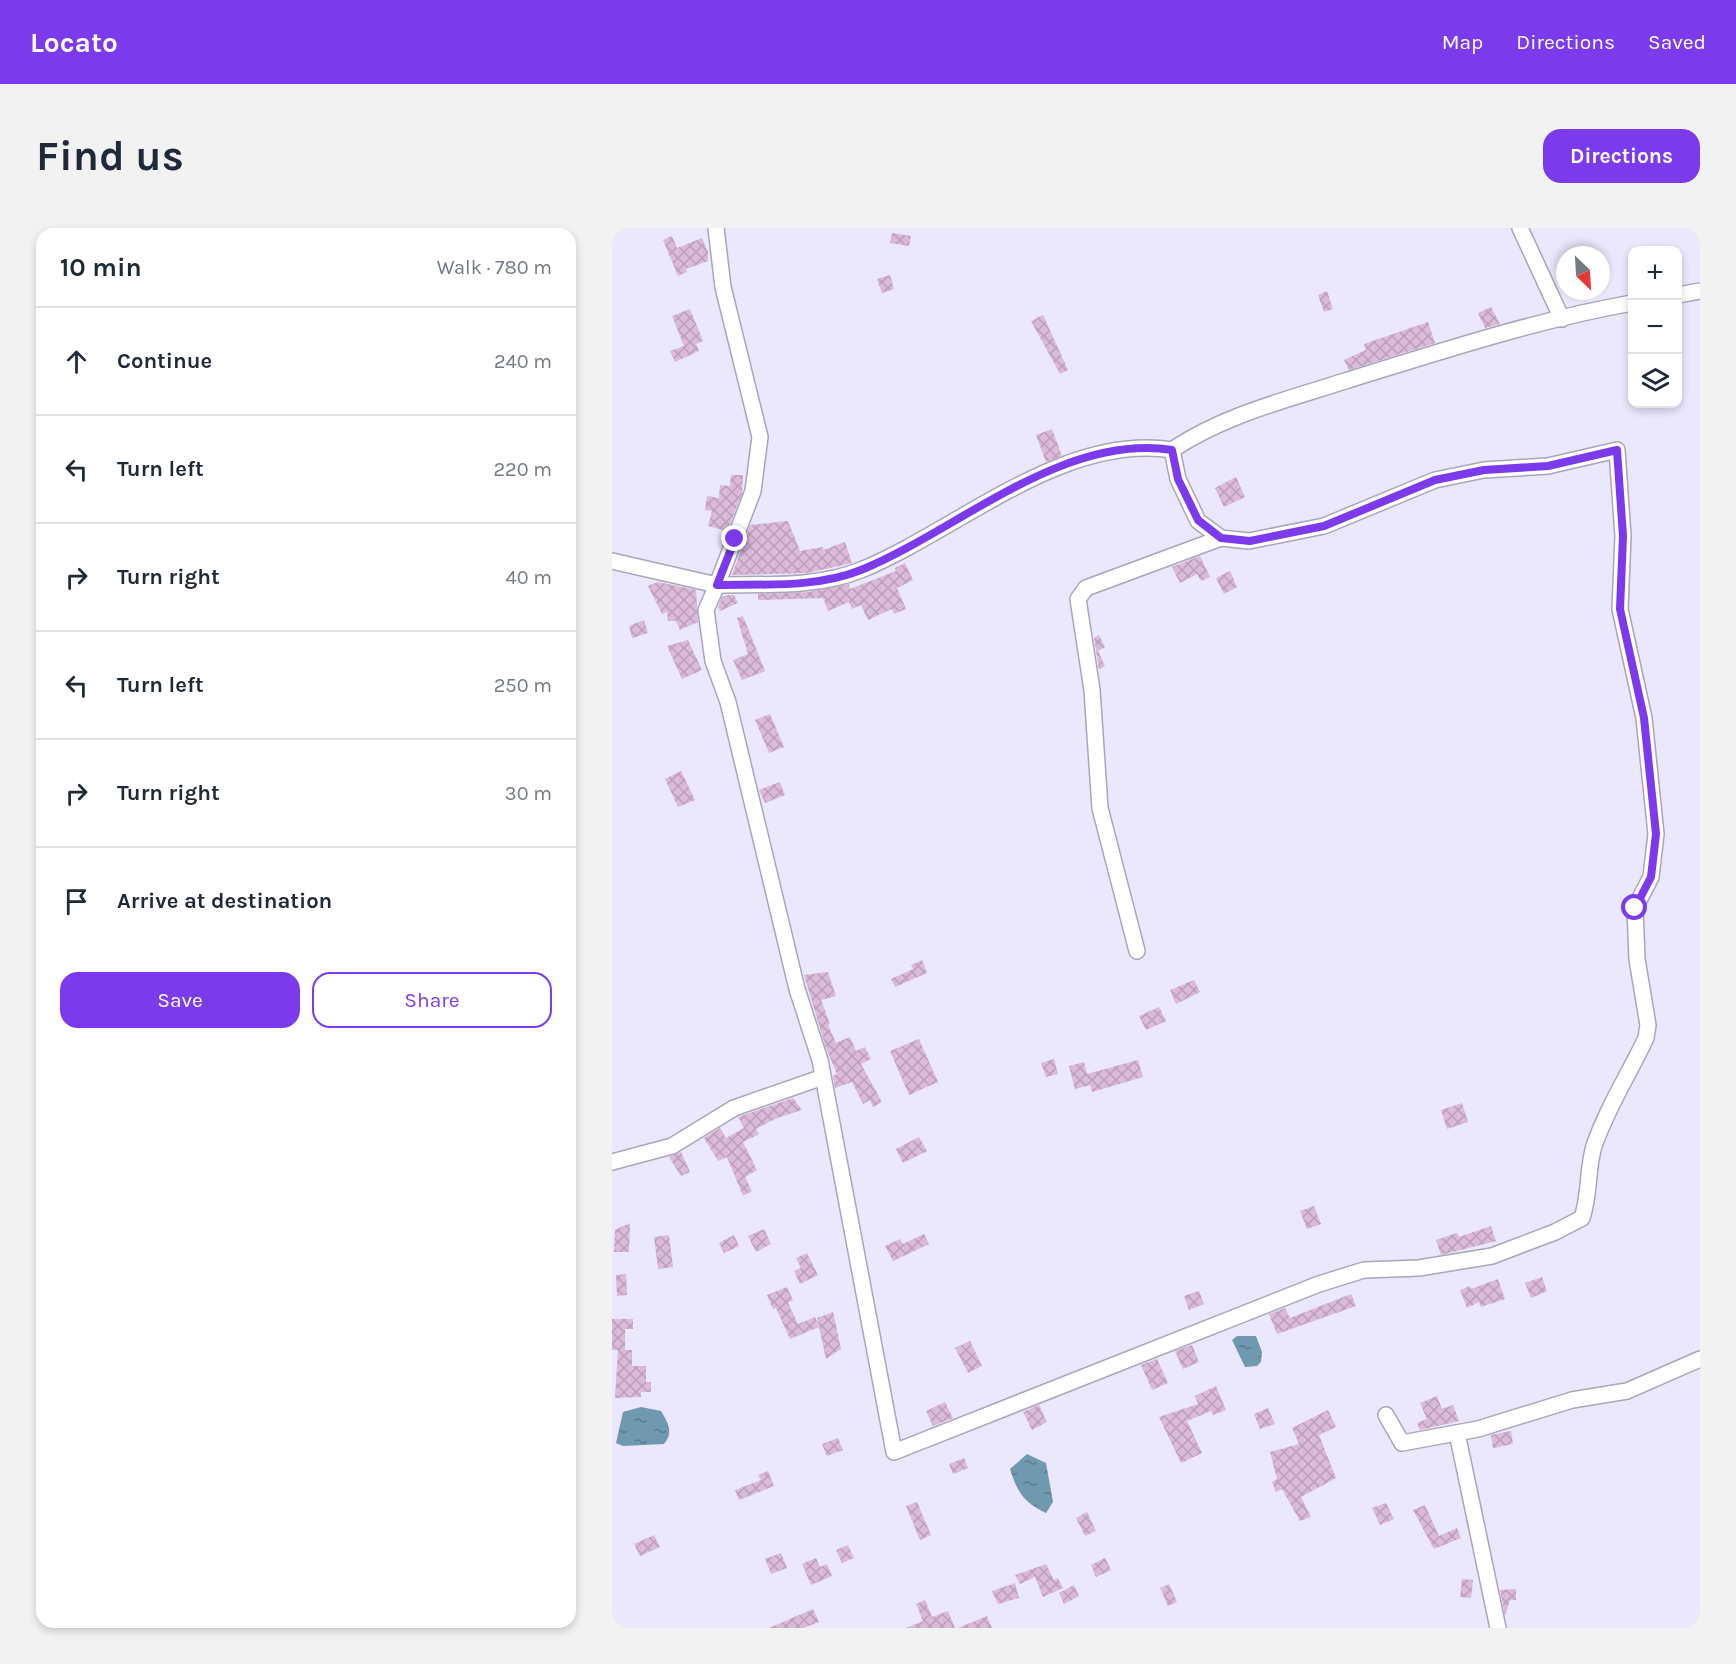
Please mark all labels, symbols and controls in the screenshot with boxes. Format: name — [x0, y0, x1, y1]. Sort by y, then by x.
text: Locato — [30, 26, 118, 59]
text: Map — [1442, 30, 1483, 54]
text: Directions — [1516, 30, 1615, 54]
text: Saved — [1648, 30, 1706, 54]
button: Directions — [1543, 129, 1700, 183]
text: Find us — [36, 131, 184, 181]
north arrow — [1556, 246, 1610, 300]
map controls — [1628, 246, 1682, 408]
button: + — [1628, 246, 1682, 300]
text: 10 min — [60, 252, 142, 283]
text: Walk · 780 m — [437, 256, 552, 279]
button: − — [1628, 300, 1682, 354]
icon: ahead — [60, 345, 93, 378]
text: Continue — [117, 348, 212, 374]
text: 240 m — [494, 350, 552, 373]
button: layers — [1628, 354, 1682, 408]
icon: left — [60, 453, 93, 486]
text: Turn left — [117, 456, 204, 482]
text: 220 m — [493, 458, 552, 481]
route end — [721, 525, 747, 551]
icon: right — [60, 561, 93, 594]
text: Turn right — [117, 564, 220, 590]
text: 40 m — [506, 566, 552, 589]
icon: left — [60, 669, 93, 702]
text: Turn left — [117, 672, 204, 698]
text: 250 m — [494, 674, 552, 697]
icon: right — [60, 777, 93, 810]
text: Turn right — [117, 780, 220, 806]
text: 30 m — [505, 782, 552, 805]
icon: arrive — [60, 885, 93, 918]
text: Arrive at destination — [117, 888, 332, 914]
route start — [1621, 894, 1647, 920]
button: Save — [60, 972, 300, 1028]
button: Share — [312, 972, 552, 1028]

